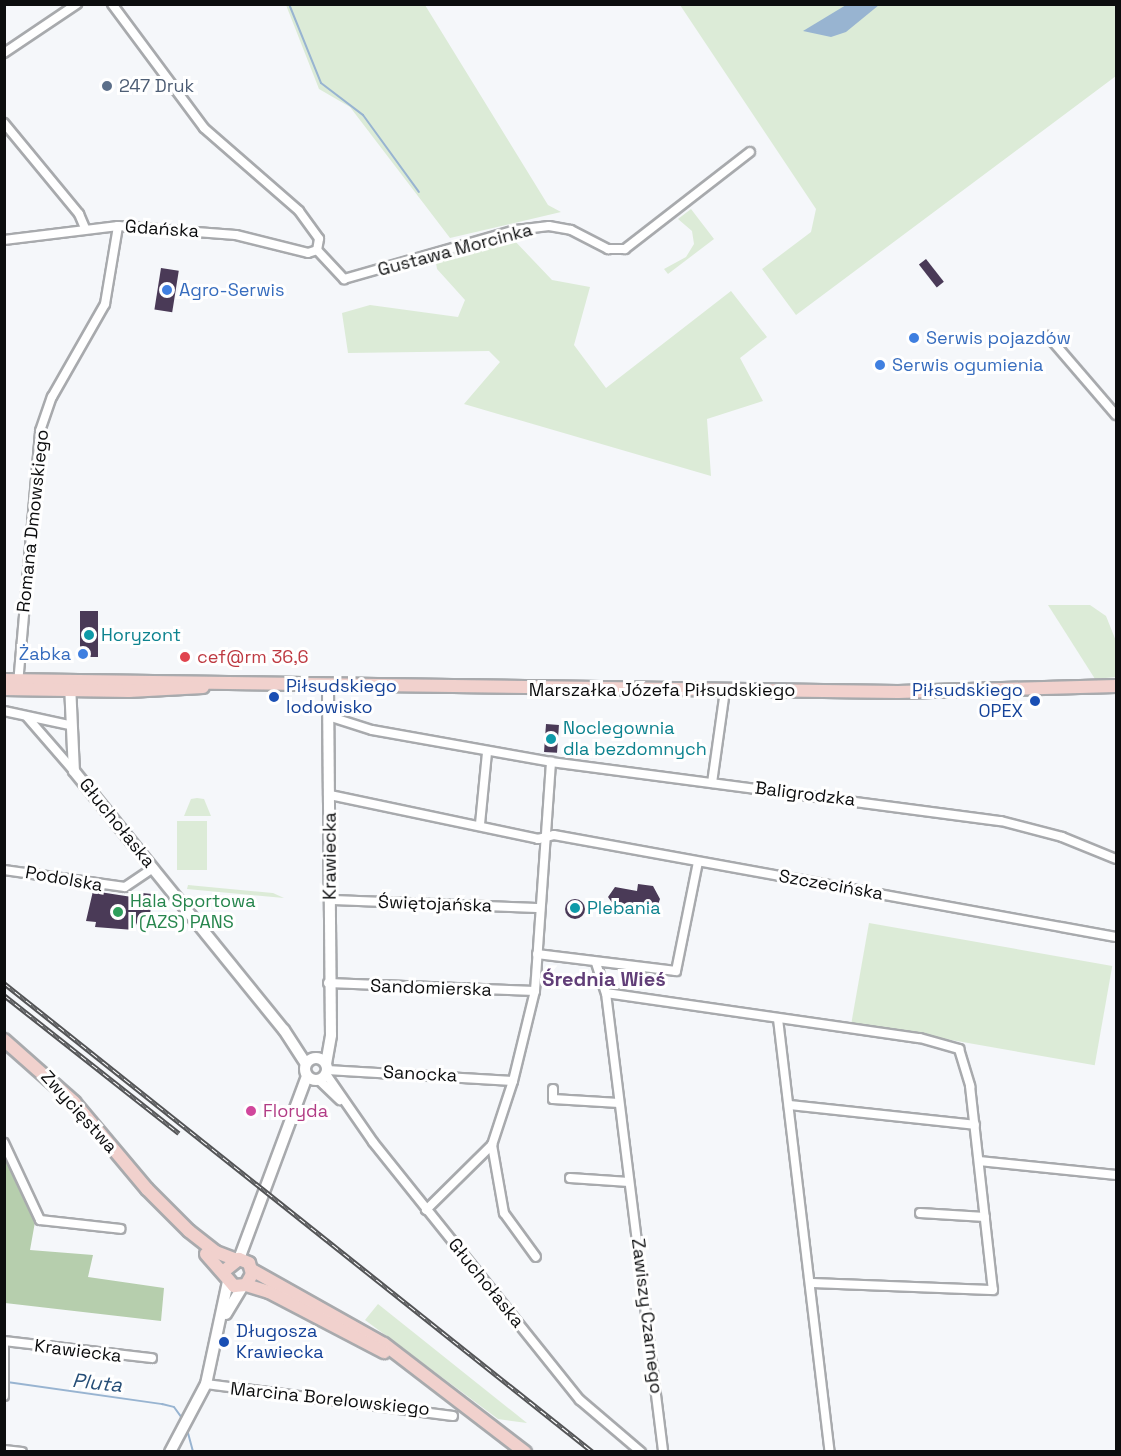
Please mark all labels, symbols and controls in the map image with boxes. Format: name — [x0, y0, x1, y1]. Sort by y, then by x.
place label: 247 Druk — [119, 75, 194, 97]
marker: 247 Druk — [100, 79, 114, 93]
street label: Gdańska — [124, 216, 200, 242]
street label: Gustawa Morcinka — [375, 219, 535, 281]
place label: Agro-Serwis — [179, 279, 284, 301]
marker: Agro-Serwis — [160, 283, 174, 297]
place label: Serwis pojazdów — [926, 327, 1071, 349]
marker: Serwis pojazdów — [907, 331, 921, 345]
place label: Serwis ogumienia — [892, 354, 1043, 376]
marker: Serwis ogumienia — [873, 358, 887, 372]
street label: Romana Dmowskiego — [13, 428, 53, 614]
place label: Horyzont — [101, 624, 181, 646]
marker: Horyzont — [82, 628, 96, 642]
place label: Żabka — [19, 643, 71, 665]
place label: cef@rm 36,6 — [197, 646, 309, 668]
marker: Żabka — [76, 647, 90, 661]
marker: cef@rm 36,6 — [178, 650, 192, 664]
place label: Piłsudskiego lodowisko — [286, 676, 397, 718]
street label: Marszałka Józefa Piłsudskiego — [529, 679, 795, 701]
place label: Piłsudskiego OPEX — [912, 680, 1023, 722]
marker: Piłsudskiego lodowisko — [267, 690, 281, 704]
marker: Piłsudskiego OPEX — [1028, 694, 1042, 708]
place label: Noclegownia dla bezdomnych — [563, 718, 707, 760]
marker: Noclegownia dla bezdomnych — [544, 732, 558, 746]
street label: Głuchołaska — [74, 774, 160, 872]
street label: Baligrodzka — [754, 777, 856, 811]
street label: Krawiecka — [319, 812, 341, 900]
street label: Podolska — [24, 862, 104, 896]
street label: Szczecińska — [777, 865, 885, 905]
place label: Hala Sportowa I (AZS) PANS — [130, 891, 256, 934]
street label: Świętojańska — [377, 891, 493, 917]
place label: Plebania — [587, 897, 661, 919]
marker: Plebania — [568, 901, 582, 915]
marker: Hala Sportowa I (AZS) PANS — [111, 905, 125, 919]
district label: Średnia Wieś — [542, 967, 666, 991]
street label: Sandomierska — [370, 975, 492, 1001]
street label: Sanocka — [382, 1061, 458, 1087]
street label: Zwycięstwa — [36, 1066, 122, 1158]
place label: Floryda — [263, 1100, 328, 1122]
marker: Floryda — [244, 1104, 258, 1118]
street label: Głuchołaska — [443, 1234, 529, 1332]
street label: Zawiszy Czarnego — [627, 1237, 667, 1395]
place label: Długosza Krawiecka — [236, 1321, 324, 1364]
street label: Krawiecka — [33, 1335, 123, 1367]
marker: Długosza Krawiecka — [217, 1335, 231, 1349]
water label: Pluta — [71, 1368, 123, 1398]
street label: Marcina Borelowskiego — [229, 1378, 431, 1420]

